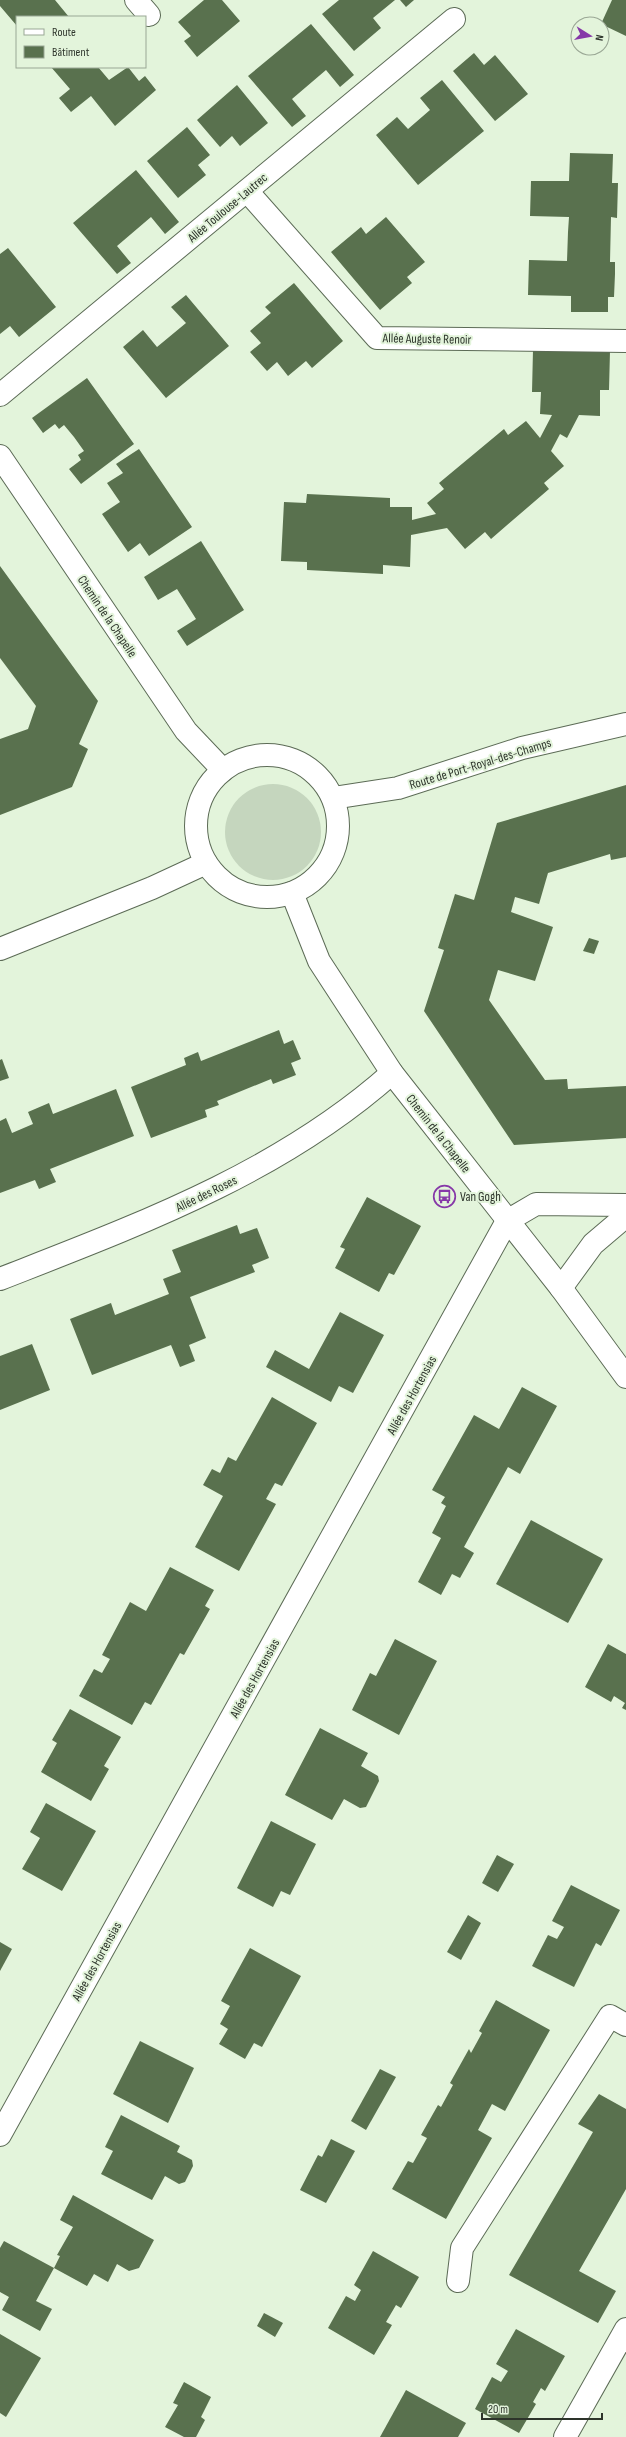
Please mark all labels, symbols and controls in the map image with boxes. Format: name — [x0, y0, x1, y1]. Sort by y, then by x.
legend — [16, 16, 146, 68]
north arrow — [570, 16, 610, 56]
text: Route — [52, 25, 76, 40]
text: N — [592, 34, 606, 42]
text: Bâtiment — [52, 45, 90, 60]
street label: Allée Toulouse-Lautrec — [184, 170, 271, 246]
street label: Allée Auguste Renoir — [381, 330, 472, 348]
street label: Chemin de la Chapelle — [74, 573, 140, 661]
street label: Route de Port-Royal-des-Champs — [407, 735, 554, 793]
street label: Chemin de la Chapelle — [403, 1091, 474, 1176]
street label: Allée des Roses — [172, 1172, 240, 1216]
bus stop icon: Van Gogh — [431, 1183, 457, 1209]
place label: Van Gogh — [460, 1189, 501, 1205]
street label: Allée des Hortensias — [383, 1353, 440, 1439]
street label: Allée des Hortensias — [226, 1636, 283, 1722]
street label: Allée des Hortensias — [68, 1919, 125, 2005]
scale bar — [482, 2395, 602, 2421]
text: 20 m — [488, 2402, 508, 2417]

